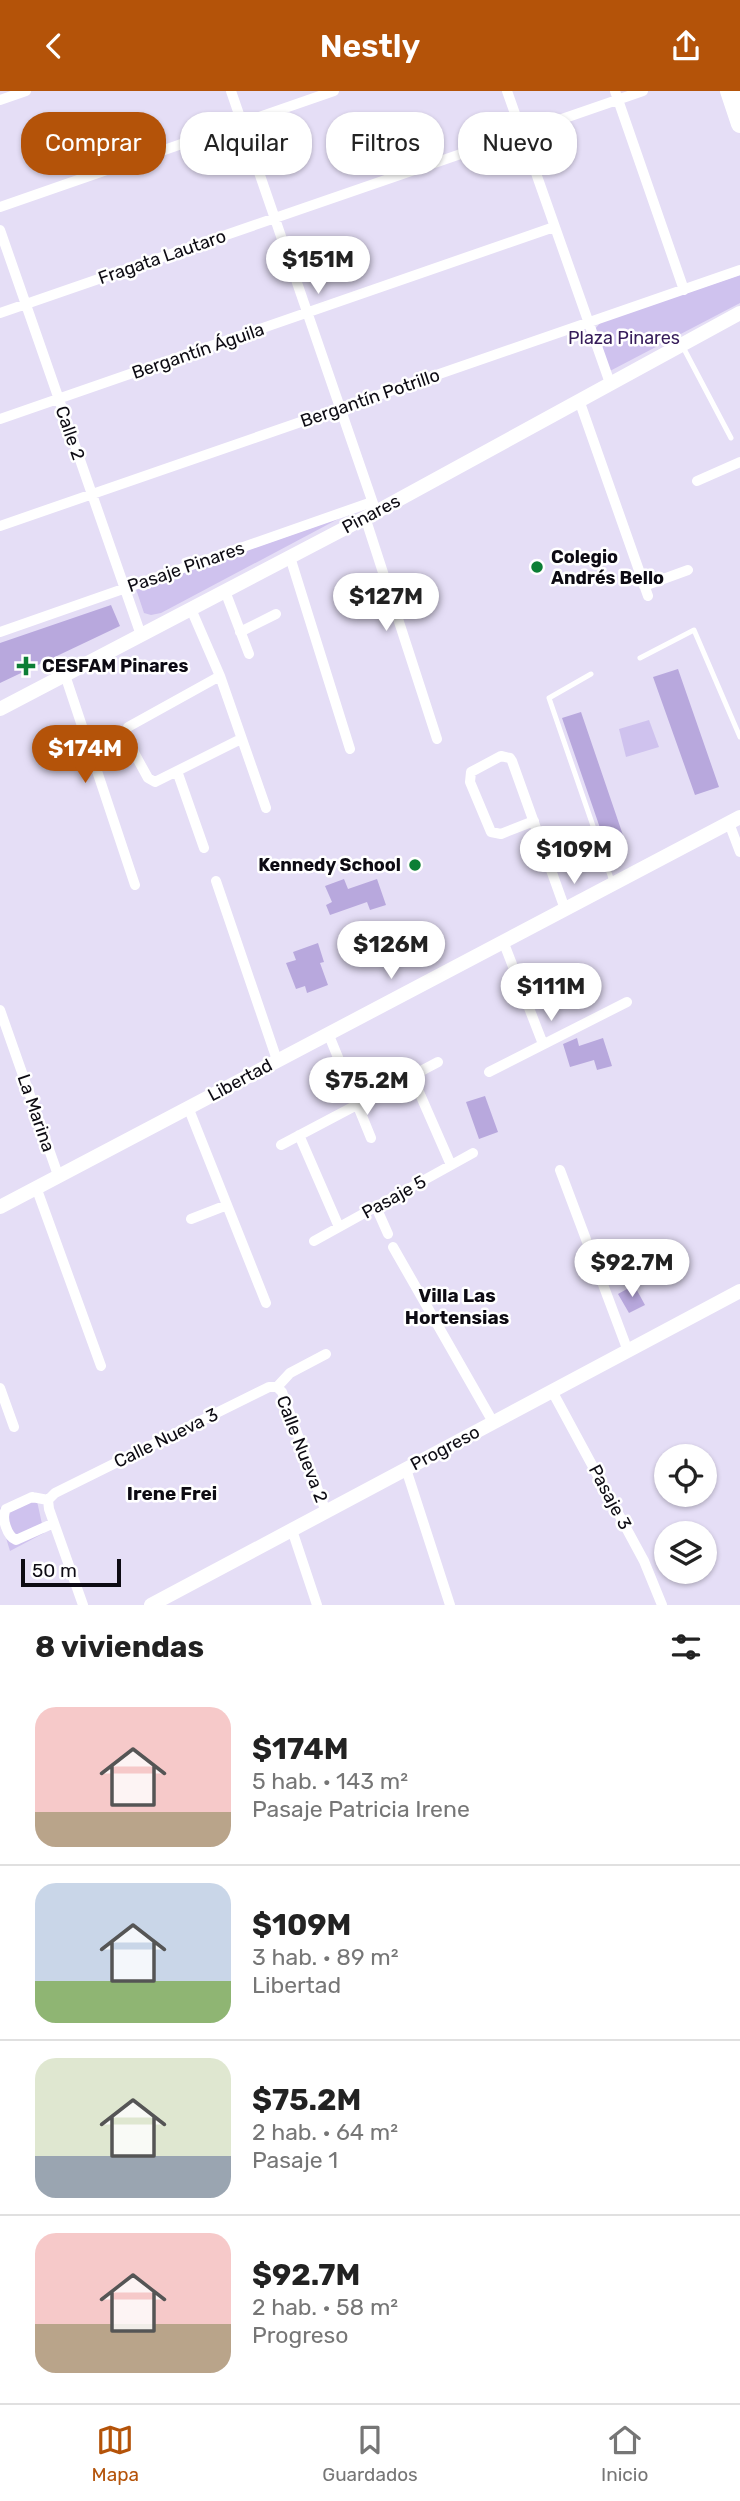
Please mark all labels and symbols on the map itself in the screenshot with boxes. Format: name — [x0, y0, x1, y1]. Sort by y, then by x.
street label: Fragata Lautaro — [95, 225, 229, 289]
pin: $151M — [269, 237, 367, 296]
street label: Bergantín Águila — [129, 318, 267, 384]
park label: Plaza Pinares — [568, 327, 680, 349]
street label: Bergantín Potrillo — [297, 364, 443, 432]
street label: Calle 2 — [51, 403, 89, 463]
street label: Pinares — [338, 490, 404, 538]
street label: Pasaje Pinares — [125, 537, 247, 597]
place label: Colegio Andrés Bello — [551, 546, 664, 589]
marker: Colegio Andrés Bello — [529, 559, 545, 575]
pin: $127M — [337, 573, 435, 633]
place label: CESFAM Pinares — [42, 655, 188, 677]
marker: CESFAM Pinares — [16, 656, 36, 676]
pin: $174M — [36, 725, 134, 785]
pin: $109M — [525, 827, 623, 886]
place label: Kennedy School — [258, 854, 401, 876]
marker: Kennedy School — [407, 857, 423, 873]
pin: $126M — [342, 921, 440, 981]
pin: $111M — [502, 963, 600, 1023]
street label: Libertad — [204, 1054, 276, 1106]
pin: $75.2M — [310, 1058, 424, 1117]
street label: La Marina — [12, 1071, 60, 1155]
street label: Pasaje 5 — [358, 1170, 430, 1224]
pin: $92.7M — [575, 1239, 689, 1299]
district label: Villa Las Hortensias — [405, 1284, 509, 1329]
street label: Calle Nueva 2 — [272, 1392, 332, 1506]
street label: Calle Nueva 3 — [110, 1403, 222, 1473]
street label: Progreso — [406, 1421, 484, 1475]
street label: Pasaje 3 — [584, 1461, 636, 1533]
district label: Irene Frei — [127, 1482, 217, 1505]
scale bar — [21, 1556, 121, 1588]

